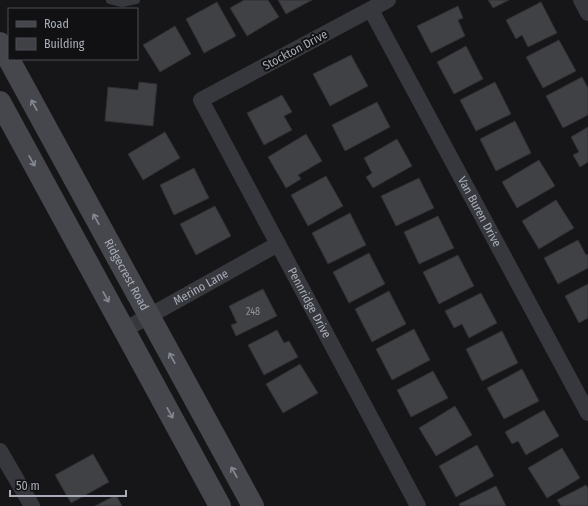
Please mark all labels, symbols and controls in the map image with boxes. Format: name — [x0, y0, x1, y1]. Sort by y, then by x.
legend — [8, 8, 138, 60]
text: Road — [44, 17, 69, 31]
street label: Stockton Drive — [260, 27, 330, 73]
text: Building — [44, 37, 85, 51]
one-way arrow — [29, 99, 37, 111]
one-way arrow — [28, 155, 36, 167]
street label: Van Buren Drive — [455, 174, 504, 249]
one-way arrow — [92, 213, 100, 225]
street label: Ridgecrest Road — [101, 237, 152, 313]
street label: Pennridge Drive — [285, 265, 334, 340]
street label: Merino Lane — [171, 266, 231, 308]
one-way arrow — [103, 291, 111, 303]
house number: 248 — [246, 306, 260, 318]
one-way arrow — [168, 352, 175, 364]
one-way arrow — [166, 407, 174, 419]
one-way arrow — [230, 466, 238, 478]
scale bar — [10, 472, 126, 498]
text: 50 m — [16, 479, 40, 493]

